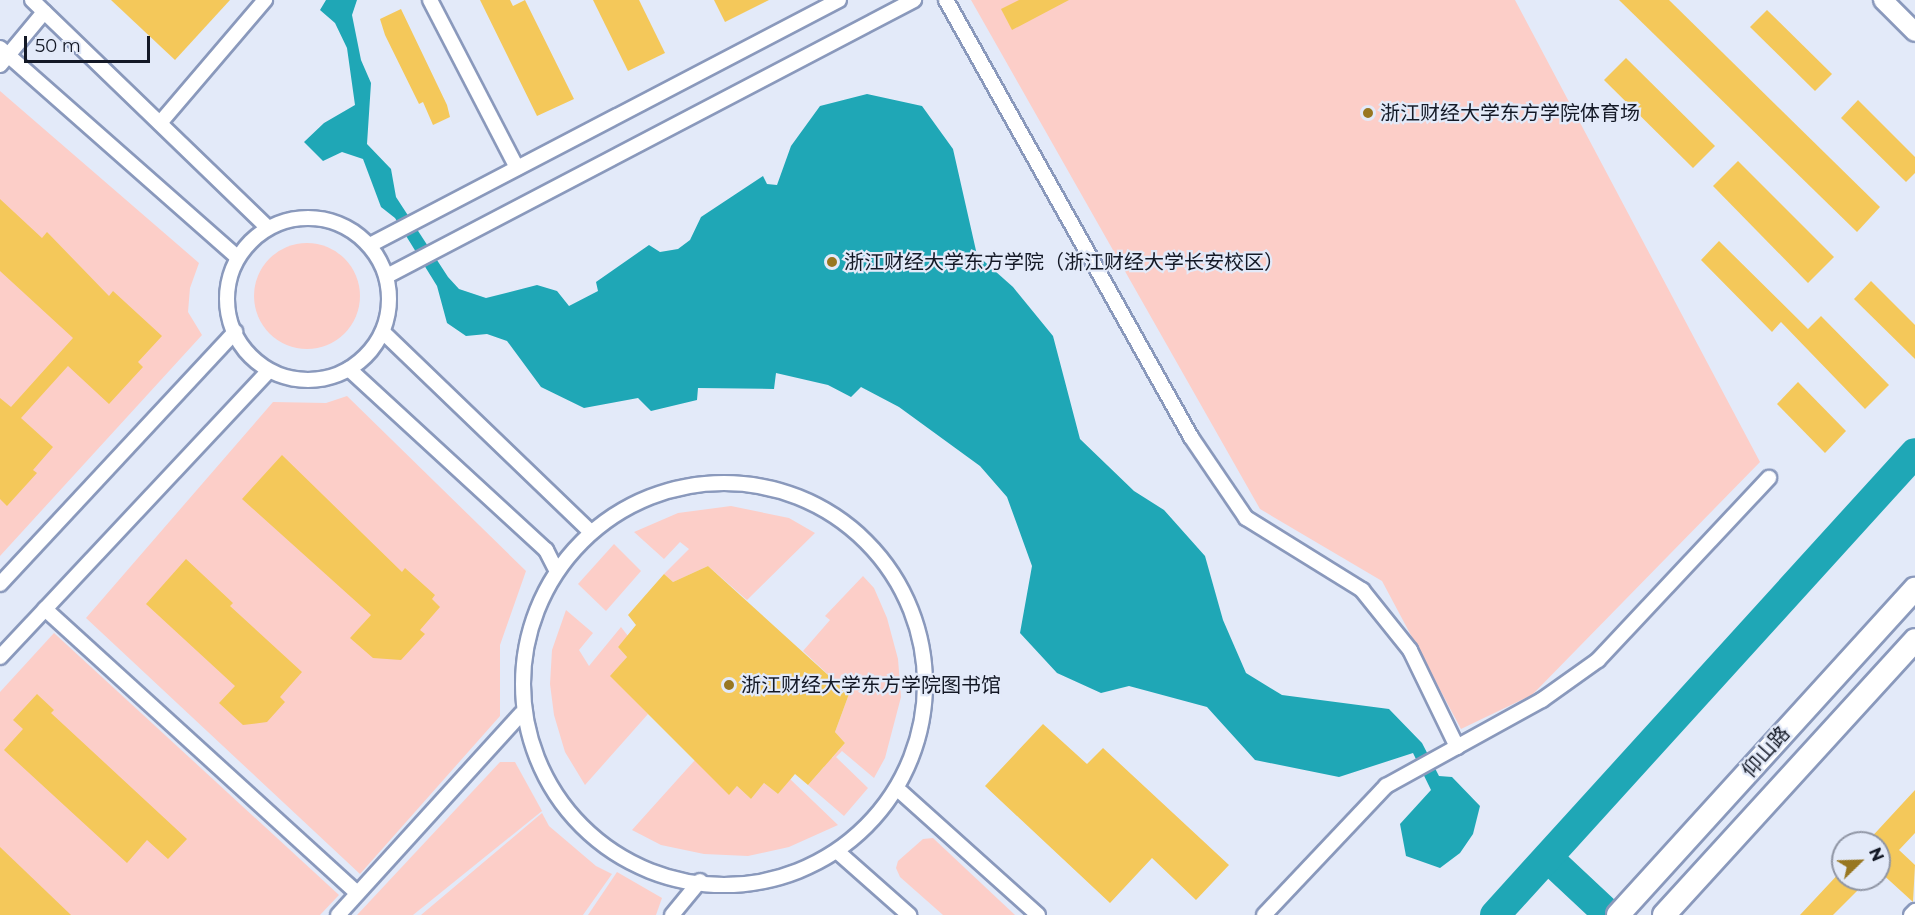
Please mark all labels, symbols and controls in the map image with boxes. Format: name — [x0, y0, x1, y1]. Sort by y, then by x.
scale bar — [27, 24, 153, 62]
text: 50 m — [35, 35, 81, 57]
place label: 浙江财经大学东方学院体育场 — [1380, 101, 1640, 125]
marker: 浙江财经大学东方学院体育场 — [1361, 106, 1375, 120]
place label: 浙江财经大学东方学院（浙江财经大学长安校区） — [844, 250, 1284, 274]
marker: 浙江财经大学东方学院（浙江财经大学长安校区） — [825, 255, 839, 269]
place label: 浙江财经大学东方学院图书馆 — [741, 673, 1001, 697]
marker: 浙江财经大学东方学院图书馆 — [722, 678, 736, 692]
street label: 仰山路 — [1737, 722, 1795, 782]
north arrow — [1831, 831, 1891, 891]
text: N — [1865, 845, 1887, 864]

